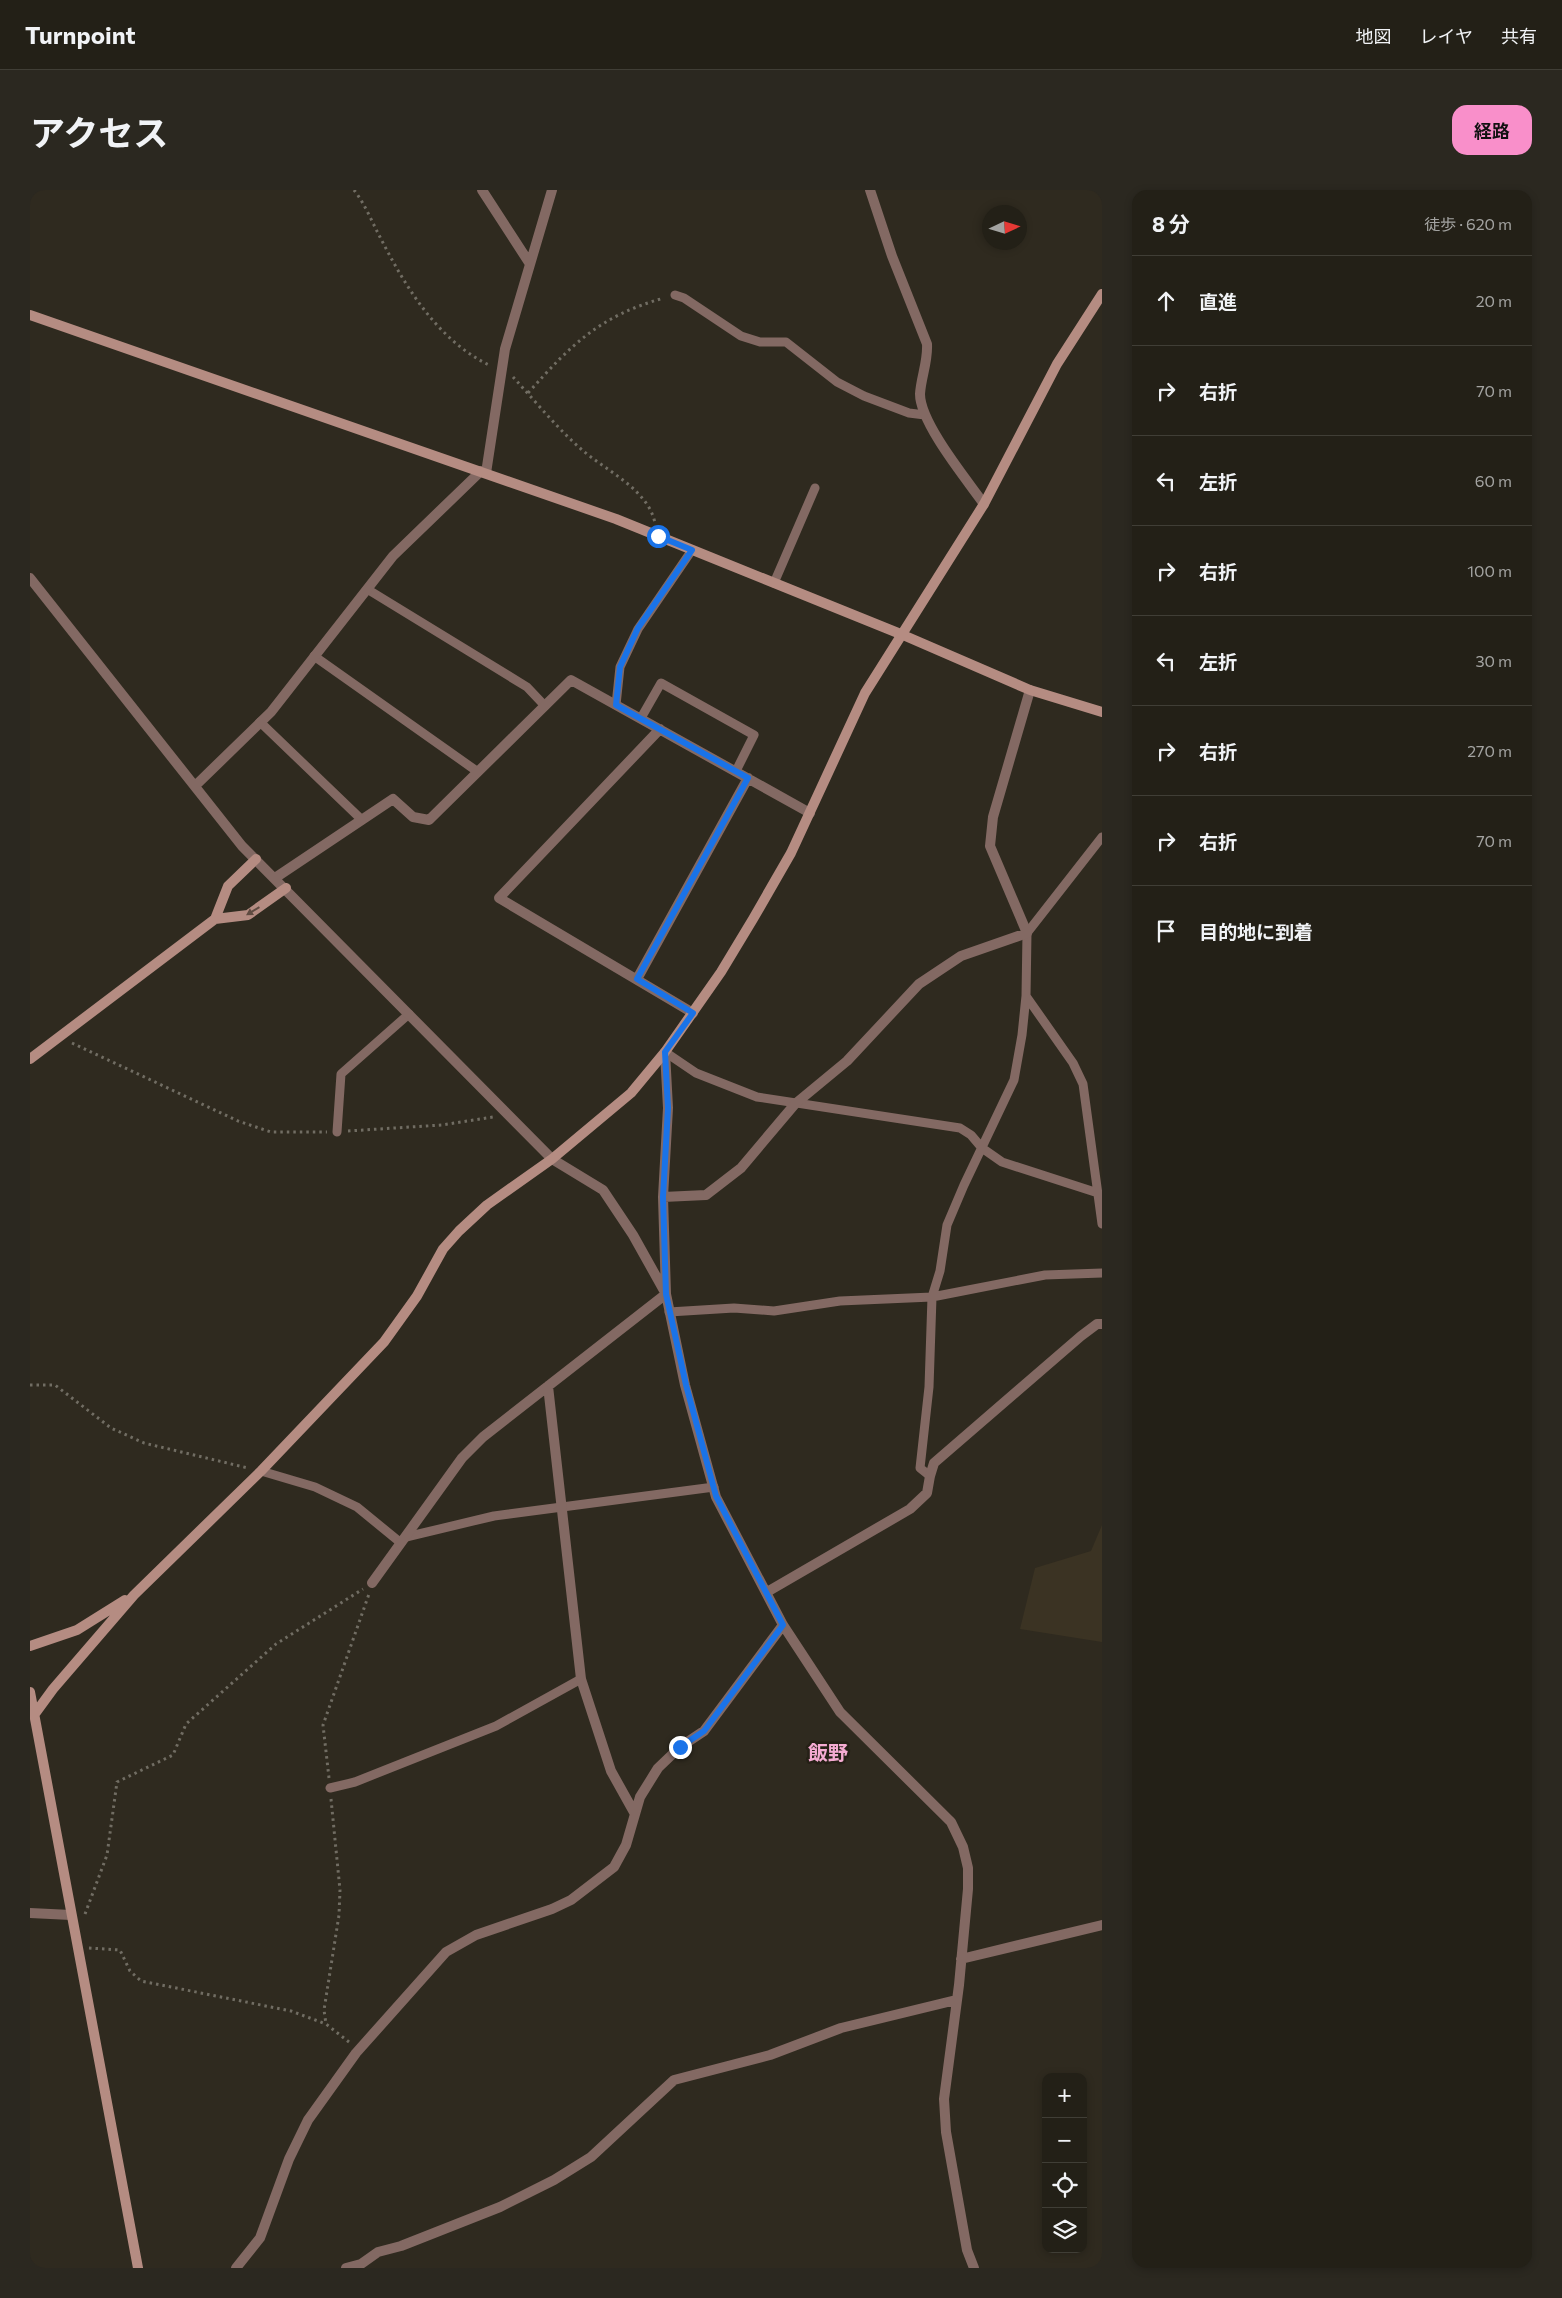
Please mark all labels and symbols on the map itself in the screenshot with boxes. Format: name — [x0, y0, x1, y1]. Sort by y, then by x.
north arrow — [982, 205, 1027, 250]
route start — [647, 525, 670, 548]
one-way arrow — [246, 906, 260, 915]
route end — [669, 1736, 692, 1759]
district label: 飯野 — [808, 1740, 848, 1764]

